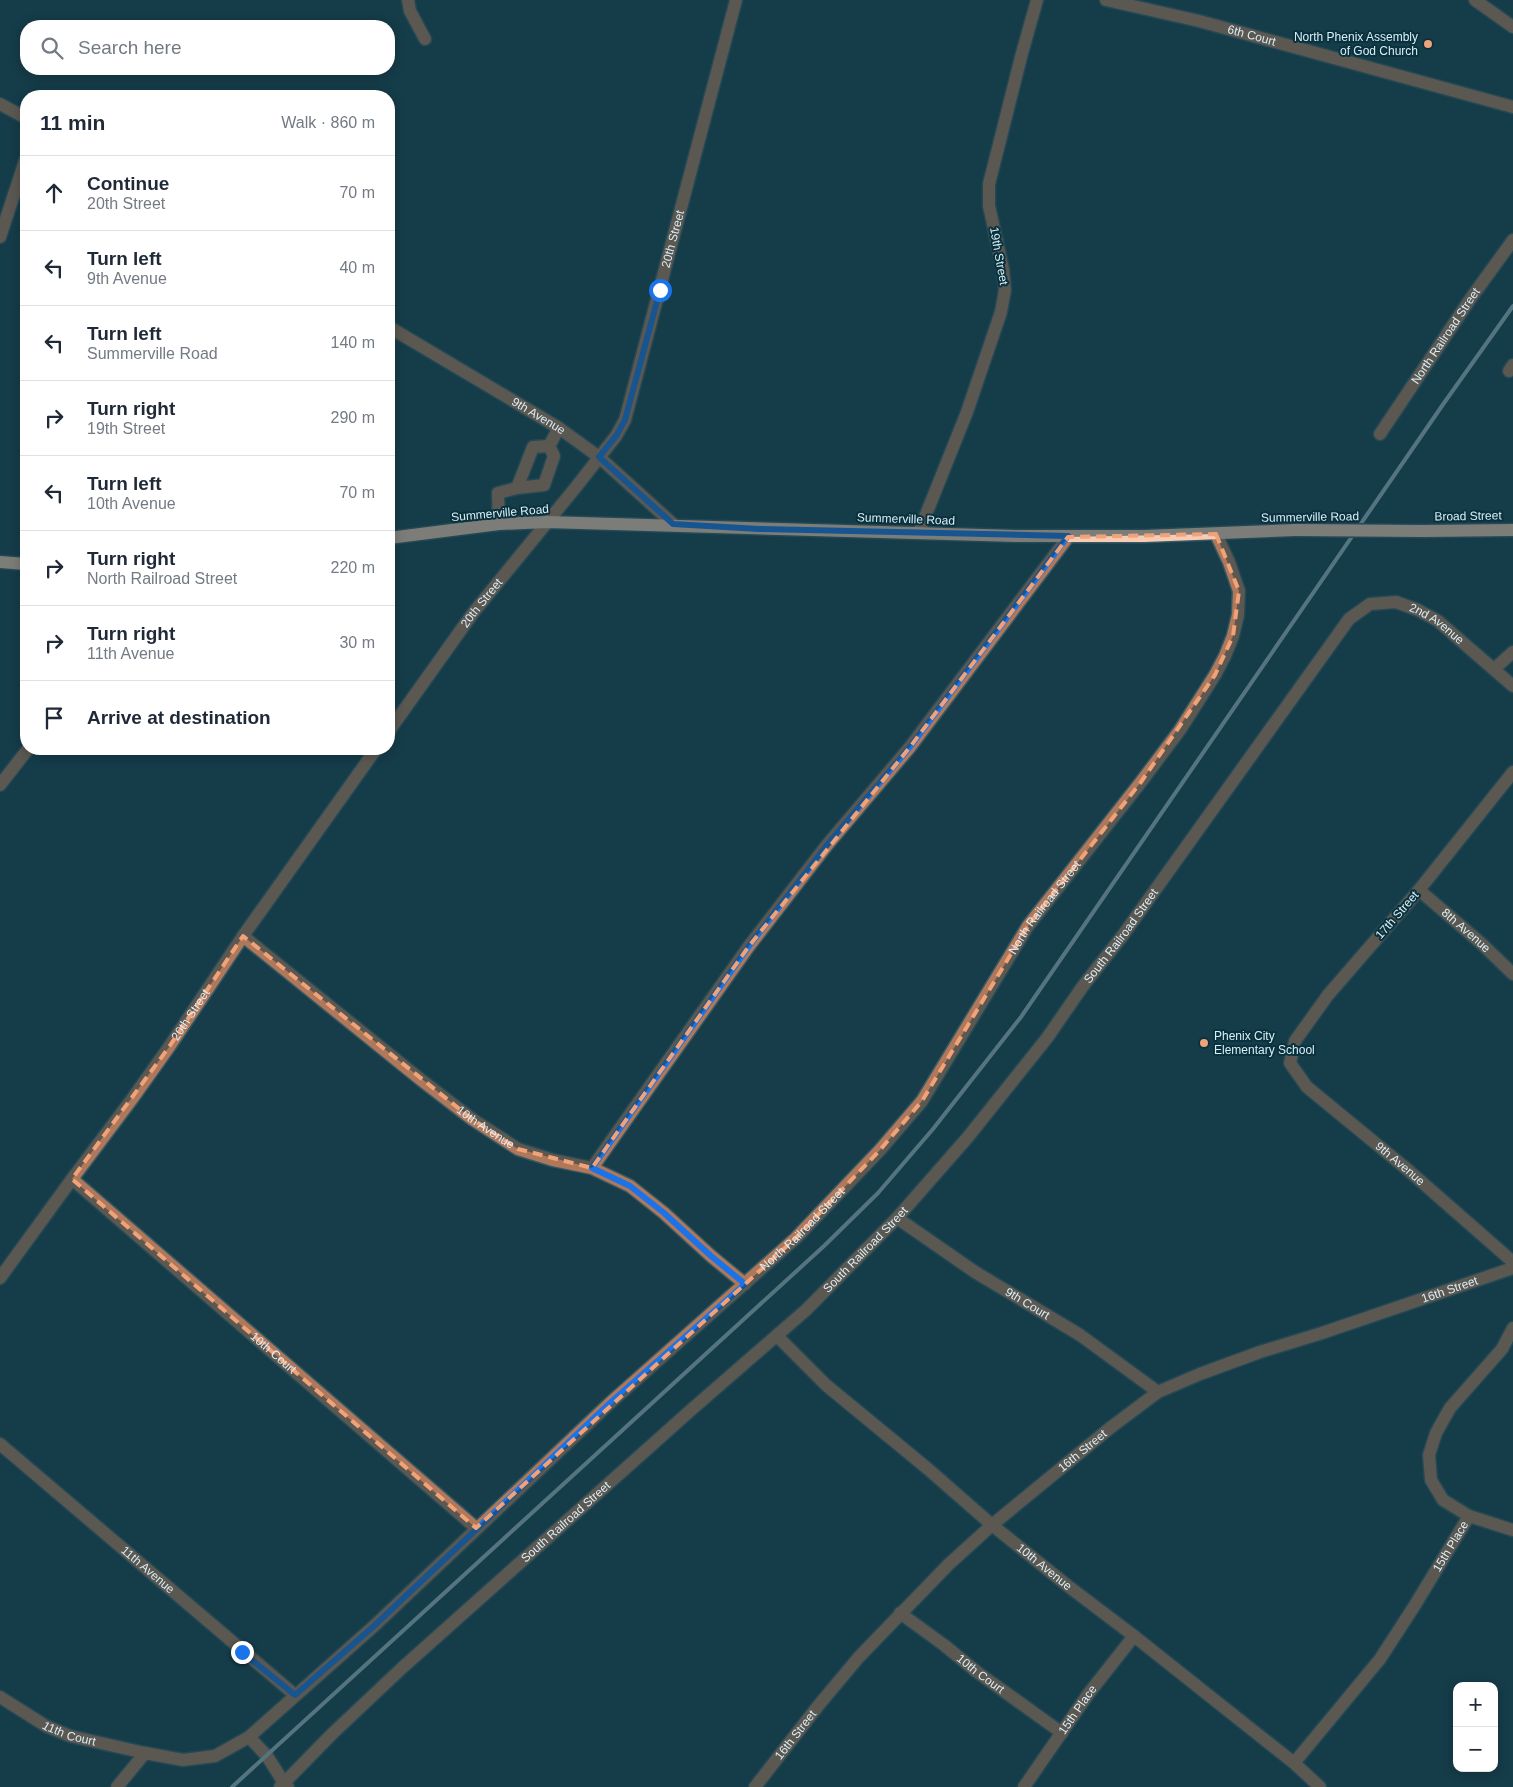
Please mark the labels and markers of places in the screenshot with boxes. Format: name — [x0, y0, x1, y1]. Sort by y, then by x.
place label: North Phenix Assembly of God Church — [1294, 30, 1418, 58]
marker: North Phenix Assembly of God Church — [1422, 38, 1434, 50]
place label: Phenix City Elementary School — [1214, 1029, 1315, 1057]
marker: Phenix City Elementary School — [1198, 1037, 1210, 1049]

